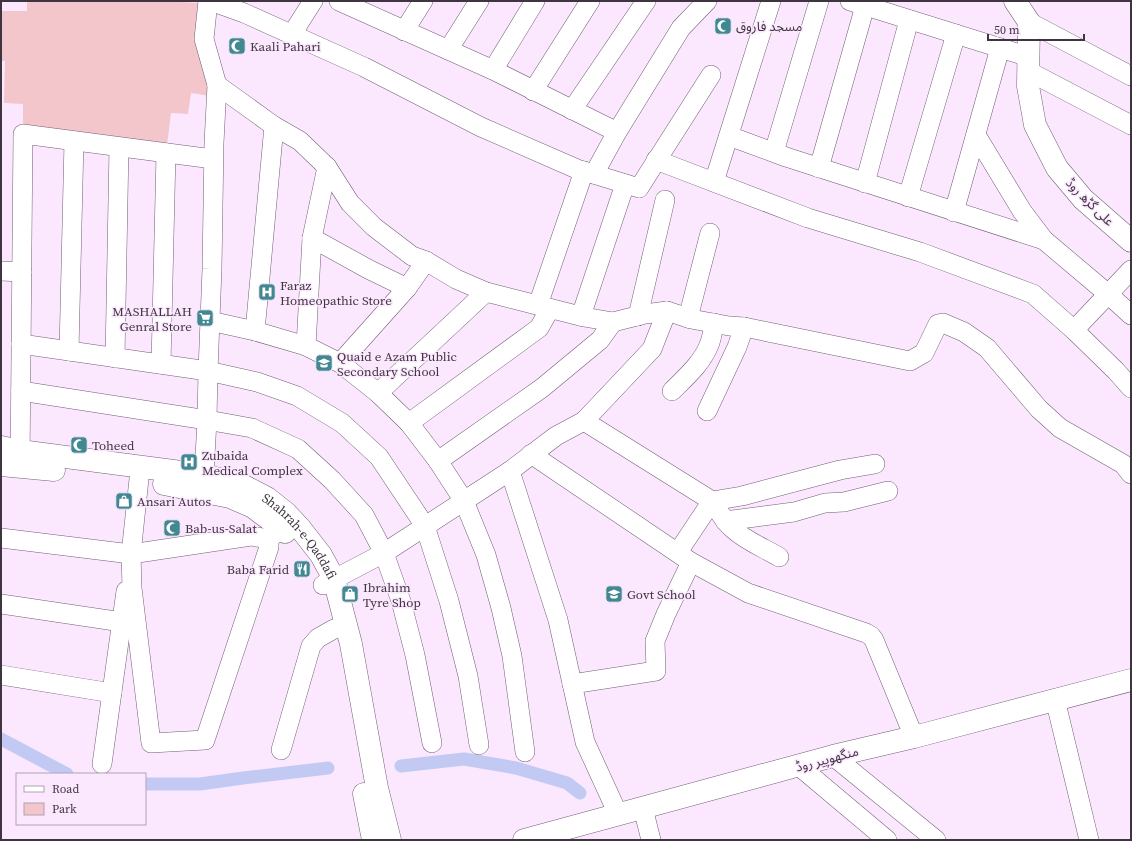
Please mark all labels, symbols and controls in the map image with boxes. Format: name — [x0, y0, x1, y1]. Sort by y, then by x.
mosque icon: مسجد فاروق — [713, 16, 733, 36]
scale bar — [988, 16, 1084, 42]
place label: مسجد فاروق — [736, 18, 803, 35]
text: 50 m — [994, 22, 1020, 38]
mosque icon: Kaali Pahari — [227, 36, 247, 56]
place label: Kaali Pahari — [250, 38, 321, 55]
street label: علی گڑھ روڈ — [1062, 174, 1118, 230]
place label: Faraz Homeopathic Store — [280, 277, 392, 309]
hospital icon: Faraz Homeopathic Store — [257, 282, 277, 302]
place label: MASHALLAH Genral Store — [112, 303, 192, 335]
supermarket icon: MASHALLAH Genral Store — [195, 308, 215, 328]
place label: Quaid e Azam Public Secondary School — [337, 348, 457, 380]
school or university icon: Quaid e Azam Public Secondary School — [314, 353, 334, 373]
mosque icon: Toheed — [69, 435, 89, 455]
place label: Toheed — [92, 437, 135, 454]
place label: Zubaida Medical Complex — [202, 447, 303, 479]
hospital icon: Zubaida Medical Complex — [179, 452, 199, 472]
street label: Shahrah-e-Qaddafi — [260, 489, 341, 582]
shop icon: Ansari Autos — [114, 491, 134, 511]
place label: Ansari Autos — [137, 493, 211, 510]
mosque icon: Bab-us-Salat — [162, 518, 182, 538]
place label: Bab-us-Salat — [185, 520, 257, 537]
restaurant icon: Baba Farid — [292, 559, 312, 579]
place label: Baba Farid — [227, 561, 290, 578]
place label: Ibrahim Tyre Shop — [363, 579, 421, 611]
shop icon: Ibrahim Tyre Shop — [340, 584, 360, 604]
school or university icon: Govt School — [604, 584, 624, 604]
place label: Govt School — [627, 586, 696, 603]
street label: منگھوپیر روڈ — [794, 742, 861, 777]
legend — [16, 773, 146, 825]
text: Road — [52, 781, 79, 797]
text: Park — [52, 801, 77, 817]

